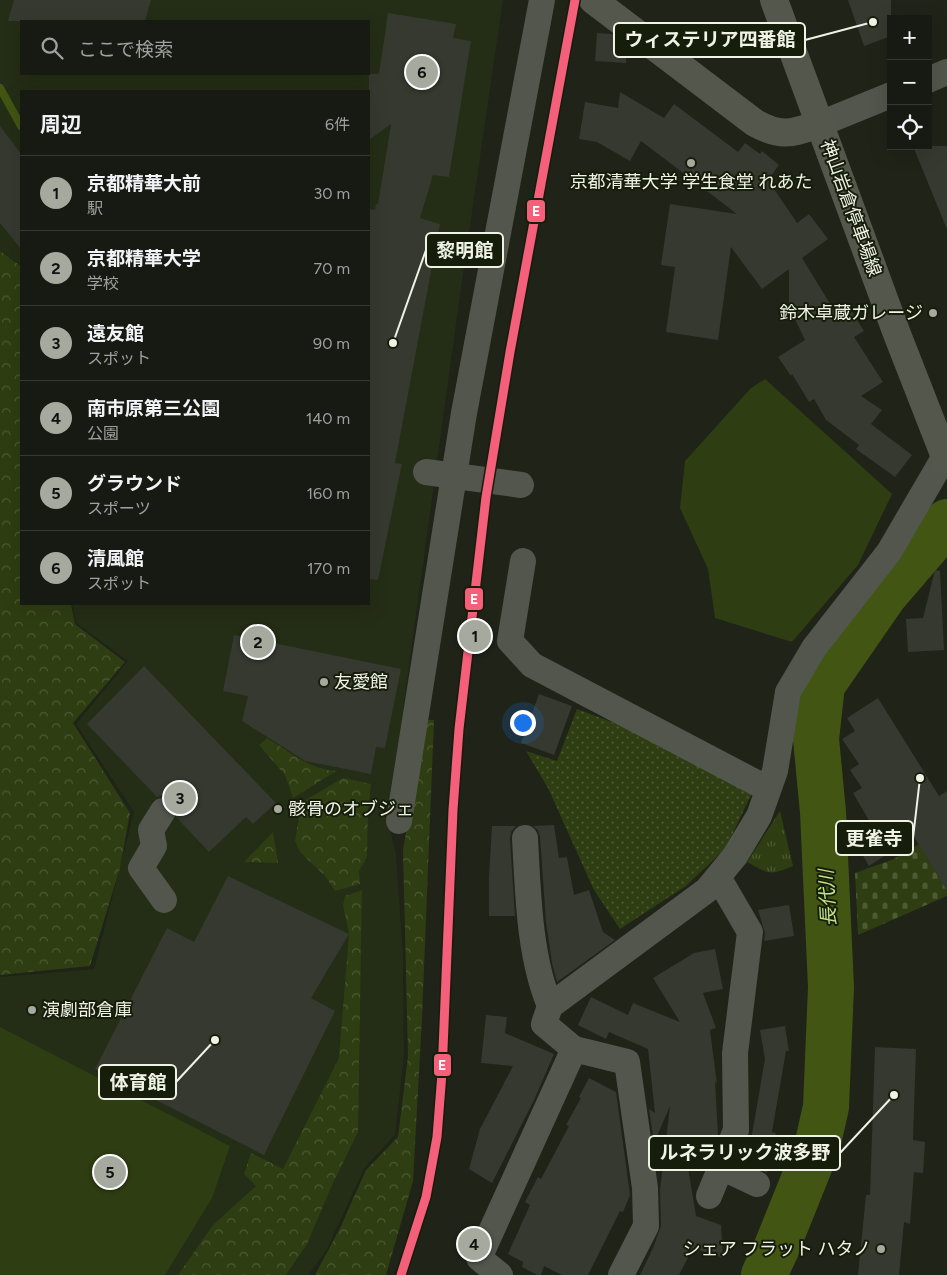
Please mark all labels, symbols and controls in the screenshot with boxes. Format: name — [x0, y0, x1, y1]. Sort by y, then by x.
map controls — [887, 15, 932, 150]
button: + — [887, 15, 932, 60]
search box — [20, 20, 370, 75]
callout: ウィステリア四番館 — [614, 23, 805, 57]
text: ウィステリア四番館 — [624, 28, 796, 51]
icon: search — [38, 34, 66, 62]
text: ここで検索 — [78, 38, 173, 61]
pin: 6 — [406, 53, 438, 91]
button: − — [887, 60, 932, 105]
button: locate — [887, 105, 932, 150]
text: 周辺 — [40, 112, 82, 137]
text: 6件 — [325, 115, 350, 134]
street label: 神山岩倉停車場線 — [816, 137, 886, 279]
marker: 京都清華大学 学生食堂 れあた — [685, 157, 697, 169]
place label: 京都清華大学 学生食堂 れあた — [570, 171, 812, 193]
text: 京都精華大前 — [87, 172, 201, 195]
text: 1 — [53, 184, 59, 203]
text: 30 m — [313, 184, 350, 203]
text: 駅 — [87, 199, 103, 218]
line badge: E — [526, 199, 546, 223]
text: E — [532, 203, 540, 220]
callout: 黎明館 — [426, 233, 503, 267]
text: 黎明館 — [436, 239, 494, 262]
text: 京都精華大学 — [87, 247, 201, 270]
text: 2 — [51, 259, 61, 278]
text: 70 m — [314, 259, 350, 278]
text: 学校 — [87, 274, 119, 293]
place label: 鈴木卓蔵ガレージ — [779, 302, 923, 324]
marker: 鈴木卓蔵ガレージ — [927, 307, 939, 319]
text: 遠友館 — [87, 322, 144, 345]
text: 3 — [52, 334, 60, 353]
text: 90 m — [313, 334, 350, 353]
text: スポット — [87, 349, 151, 368]
text: 南市原第三公園 — [87, 397, 220, 420]
text: 4 — [51, 409, 61, 428]
text: 140 m — [306, 409, 350, 428]
text: 公園 — [87, 424, 119, 443]
text: グラウンド — [87, 472, 182, 495]
text: 5 — [51, 484, 61, 503]
text: 160 m — [307, 484, 350, 503]
text: スポーツ — [87, 499, 151, 518]
text: 清風館 — [87, 547, 144, 570]
text: 6 — [51, 559, 61, 578]
text: 170 m — [307, 559, 350, 578]
text: スポット — [87, 574, 151, 593]
line badge: E — [464, 587, 484, 611]
text: E — [470, 591, 478, 608]
pin: 1 — [459, 617, 491, 655]
pin: 2 — [242, 623, 274, 661]
place label: 友愛館 — [334, 671, 388, 693]
marker: 友愛館 — [318, 676, 330, 688]
your location — [510, 710, 536, 736]
pin: 3 — [164, 779, 196, 817]
place label: 骸骨のオブジェ — [288, 798, 414, 820]
marker: 骸骨のオブジェ — [272, 803, 284, 815]
callout: 更雀寺 — [836, 821, 913, 855]
text: 更雀寺 — [845, 827, 903, 850]
water label: 長代川 — [814, 867, 840, 927]
place label: 演劇部倉庫 — [42, 999, 132, 1021]
marker: 演劇部倉庫 — [26, 1004, 38, 1016]
line badge: E — [433, 1053, 452, 1077]
text: E — [438, 1057, 446, 1074]
callout: 体育館 — [99, 1065, 176, 1099]
text: 体育館 — [109, 1071, 167, 1094]
callout: ルネラリック波多野 — [649, 1136, 840, 1170]
text: ルネラリック波多野 — [659, 1141, 831, 1164]
pin: 5 — [94, 1153, 126, 1191]
pin: 4 — [458, 1225, 490, 1263]
place label: シェア フラット ハタノ — [683, 1238, 871, 1260]
marker: シェア フラット ハタノ — [875, 1243, 887, 1255]

